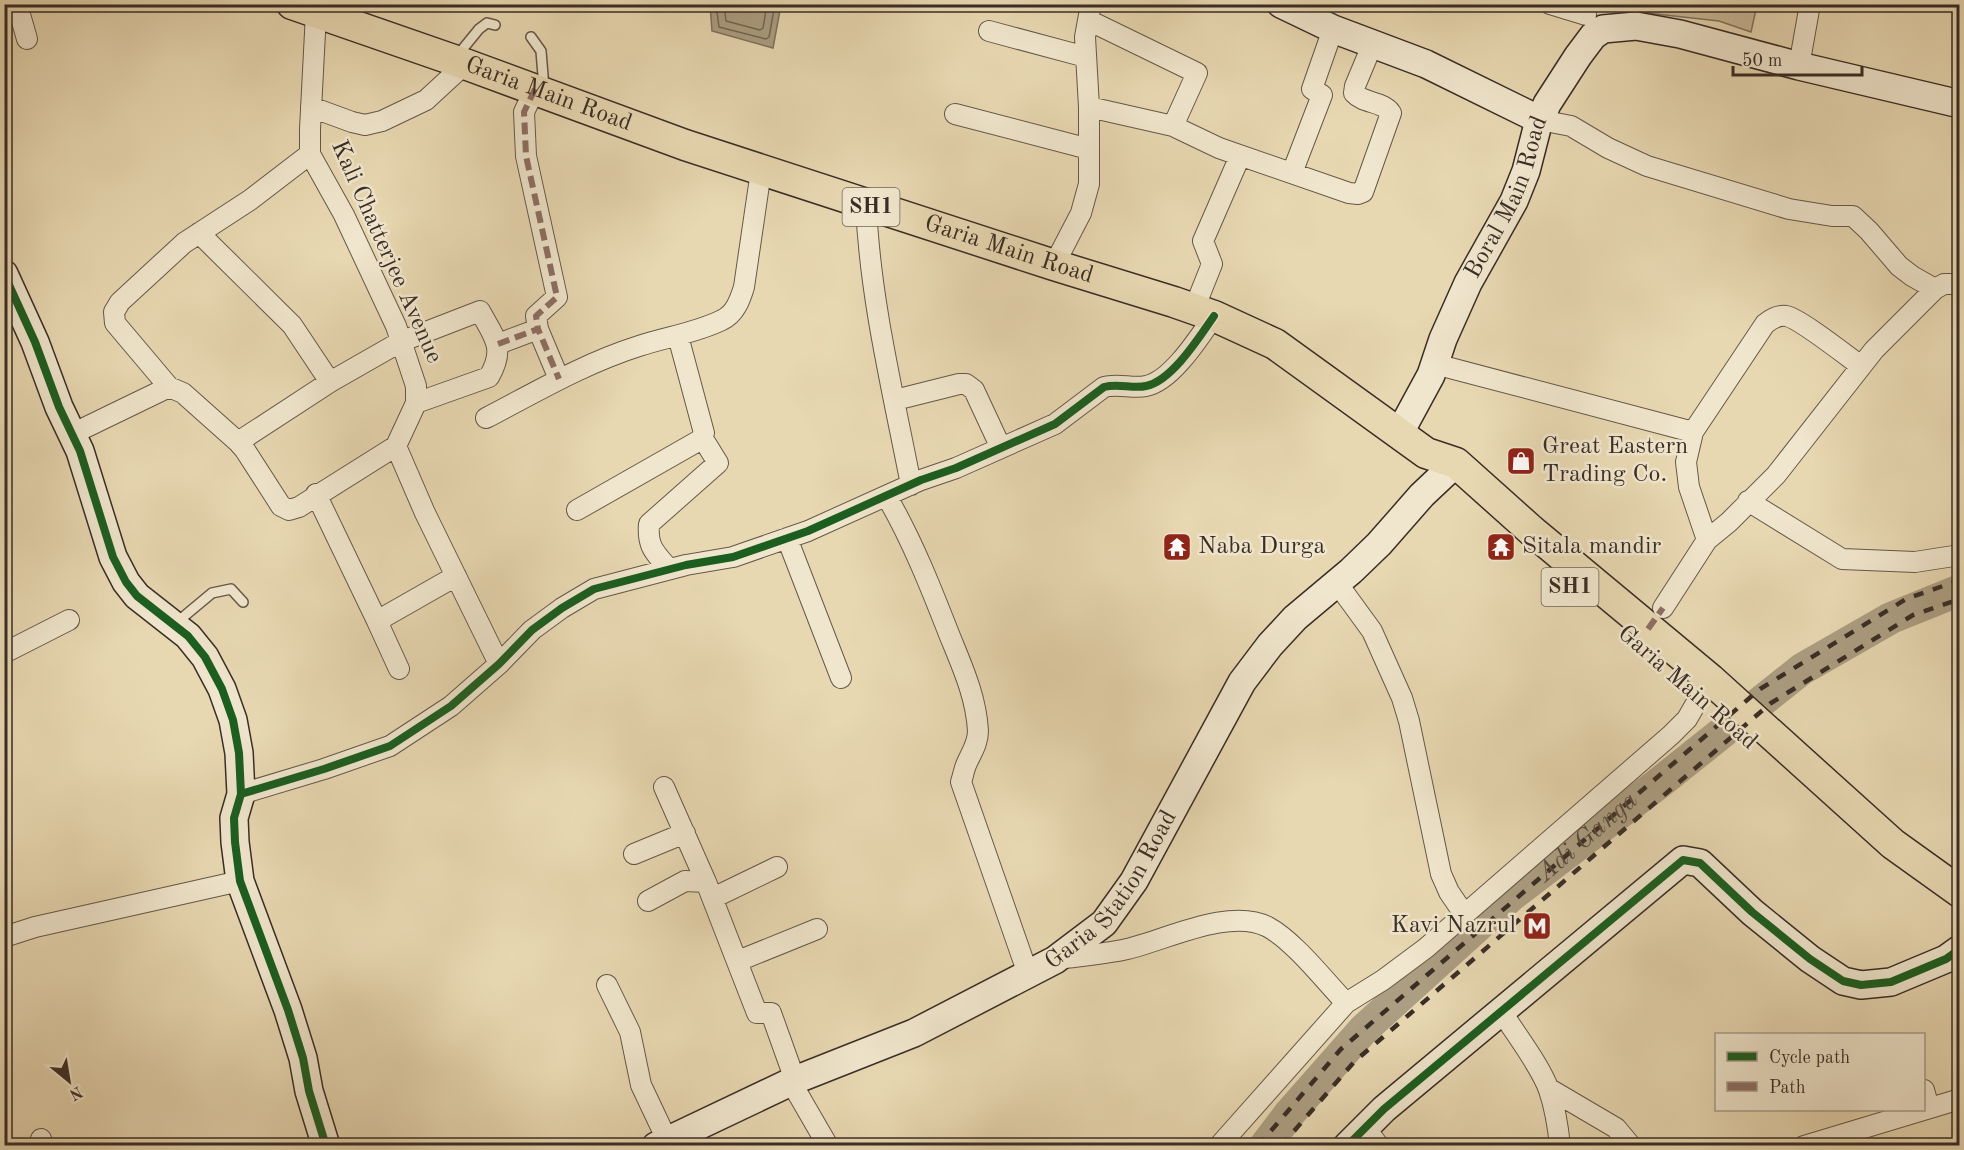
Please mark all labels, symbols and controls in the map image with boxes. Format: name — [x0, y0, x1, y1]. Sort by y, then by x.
scale bar — [1733, 39, 1862, 77]
text: 50 m — [1742, 52, 1782, 70]
street label: Garia Main Road — [462, 53, 635, 136]
street label: Boral Main Road — [1461, 113, 1552, 283]
street label: Kali Chatterjee Avenue — [326, 137, 446, 367]
road number: SH1 — [842, 188, 900, 226]
street label: Garia Main Road — [921, 212, 1096, 288]
place label: Great Eastern Trading Co. — [1542, 435, 1688, 487]
shop icon: Great Eastern Trading Co. — [1505, 445, 1537, 477]
temple icon: Naba Durga — [1161, 531, 1193, 563]
temple icon: Sitala mandir — [1485, 531, 1517, 563]
place label: Naba Durga — [1198, 535, 1326, 559]
place label: Sitala mandir — [1522, 535, 1662, 559]
road number: SH1 — [1542, 568, 1598, 606]
street label: Garia Main Road — [1613, 621, 1761, 755]
water label: Adi Ganga — [1531, 787, 1643, 888]
street label: Garia Station Road — [1041, 807, 1182, 975]
metro station icon: Kavi Nazrul — [1521, 910, 1553, 942]
place label: Kavi Nazrul — [1391, 914, 1516, 938]
legend — [1715, 1033, 1925, 1111]
text: Cycle path — [1769, 1049, 1850, 1067]
north arrow — [39, 1051, 99, 1111]
text: Path — [1769, 1079, 1806, 1097]
text: N — [66, 1082, 85, 1103]

